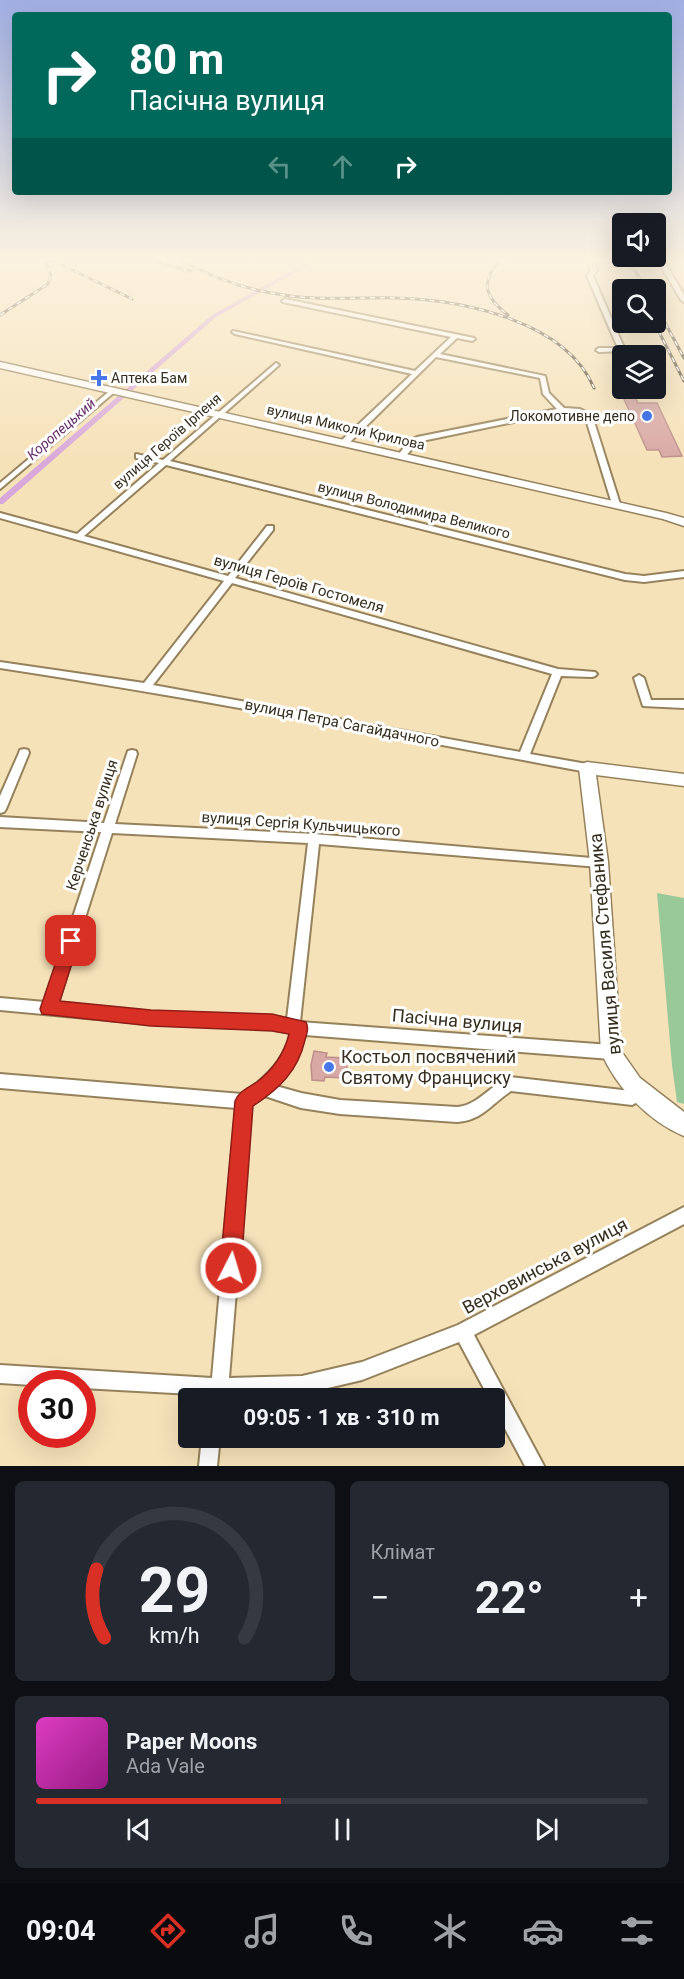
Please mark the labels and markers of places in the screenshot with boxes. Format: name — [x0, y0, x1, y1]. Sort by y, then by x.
place label: Аптека Бам — [111, 370, 187, 386]
marker: Аптека Бам — [92, 371, 106, 385]
place label: Локомотивне депо — [510, 408, 635, 424]
marker: Локомотивне депо — [640, 409, 654, 423]
pin — [45, 915, 96, 966]
place label: Костьол посвячений Святому Франциску — [341, 1046, 516, 1088]
marker: Костьол посвячений Святому Франциску — [322, 1060, 336, 1074]

